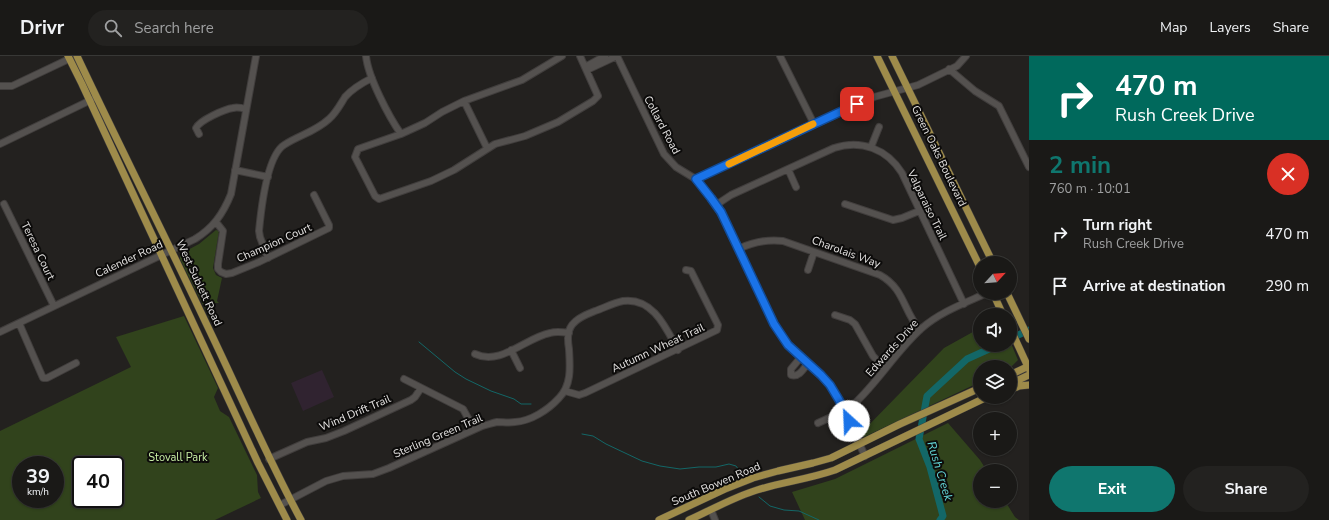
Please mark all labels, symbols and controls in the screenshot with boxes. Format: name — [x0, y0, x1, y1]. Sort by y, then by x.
search box — [88, 10, 368, 46]
text: Drivr — [20, 15, 64, 41]
icon: search — [102, 17, 124, 39]
text: Search here — [134, 18, 214, 38]
text: Map — [1160, 18, 1187, 37]
text: Layers — [1209, 18, 1251, 37]
text: Share — [1273, 18, 1309, 37]
text: 470 m — [1115, 67, 1198, 105]
icon: right — [1049, 72, 1101, 124]
pin — [840, 87, 874, 121]
street label: Collard Road — [640, 93, 684, 157]
icon: arrive — [846, 93, 868, 115]
street label: Green Oaks Boulevard — [908, 103, 970, 209]
text: Rush Creek Drive — [1115, 103, 1255, 127]
text: 2 min — [1049, 149, 1111, 181]
button: close — [1267, 153, 1309, 195]
street label: Valparaiso Trail — [903, 167, 951, 243]
text: 760 m · 10:01 — [1049, 180, 1131, 198]
text: Turn right — [1083, 215, 1152, 235]
street label: Teresa Court — [18, 220, 59, 283]
street label: Champion Court — [234, 220, 314, 266]
icon: right — [1049, 223, 1071, 245]
text: 470 m — [1265, 224, 1309, 244]
street label: Charolais Way — [810, 233, 883, 271]
text: Rush Creek Drive — [1083, 235, 1184, 253]
street label: Calender Road — [93, 237, 165, 281]
street label: West Sublett Road — [172, 237, 226, 329]
north arrow — [973, 256, 1017, 300]
map controls — [973, 256, 1017, 508]
icon: arrive — [1049, 275, 1071, 297]
text: Arrive at destination — [1083, 276, 1226, 296]
text: 290 m — [1265, 276, 1309, 296]
button: sound — [973, 308, 1017, 352]
street label: Edwards Drive — [862, 316, 922, 380]
street label: Autumn Wheat Trail — [609, 320, 707, 376]
button: layers — [973, 360, 1017, 404]
street label: Wind Drift Trail — [317, 391, 394, 435]
position arrow — [828, 400, 870, 442]
street label: Sterling Green Trail — [391, 410, 486, 462]
button: + — [973, 412, 1017, 456]
water label: Rush Creek — [923, 439, 957, 504]
park label: Stovall Park — [148, 450, 208, 465]
speed limit sign: 40 — [72, 456, 124, 508]
street label: South Bowen Road — [669, 459, 763, 509]
text: 39 — [26, 463, 50, 490]
button: − — [973, 464, 1017, 508]
button: Exit — [1049, 466, 1175, 512]
button: Share — [1183, 466, 1309, 512]
text: km/h — [27, 485, 49, 499]

